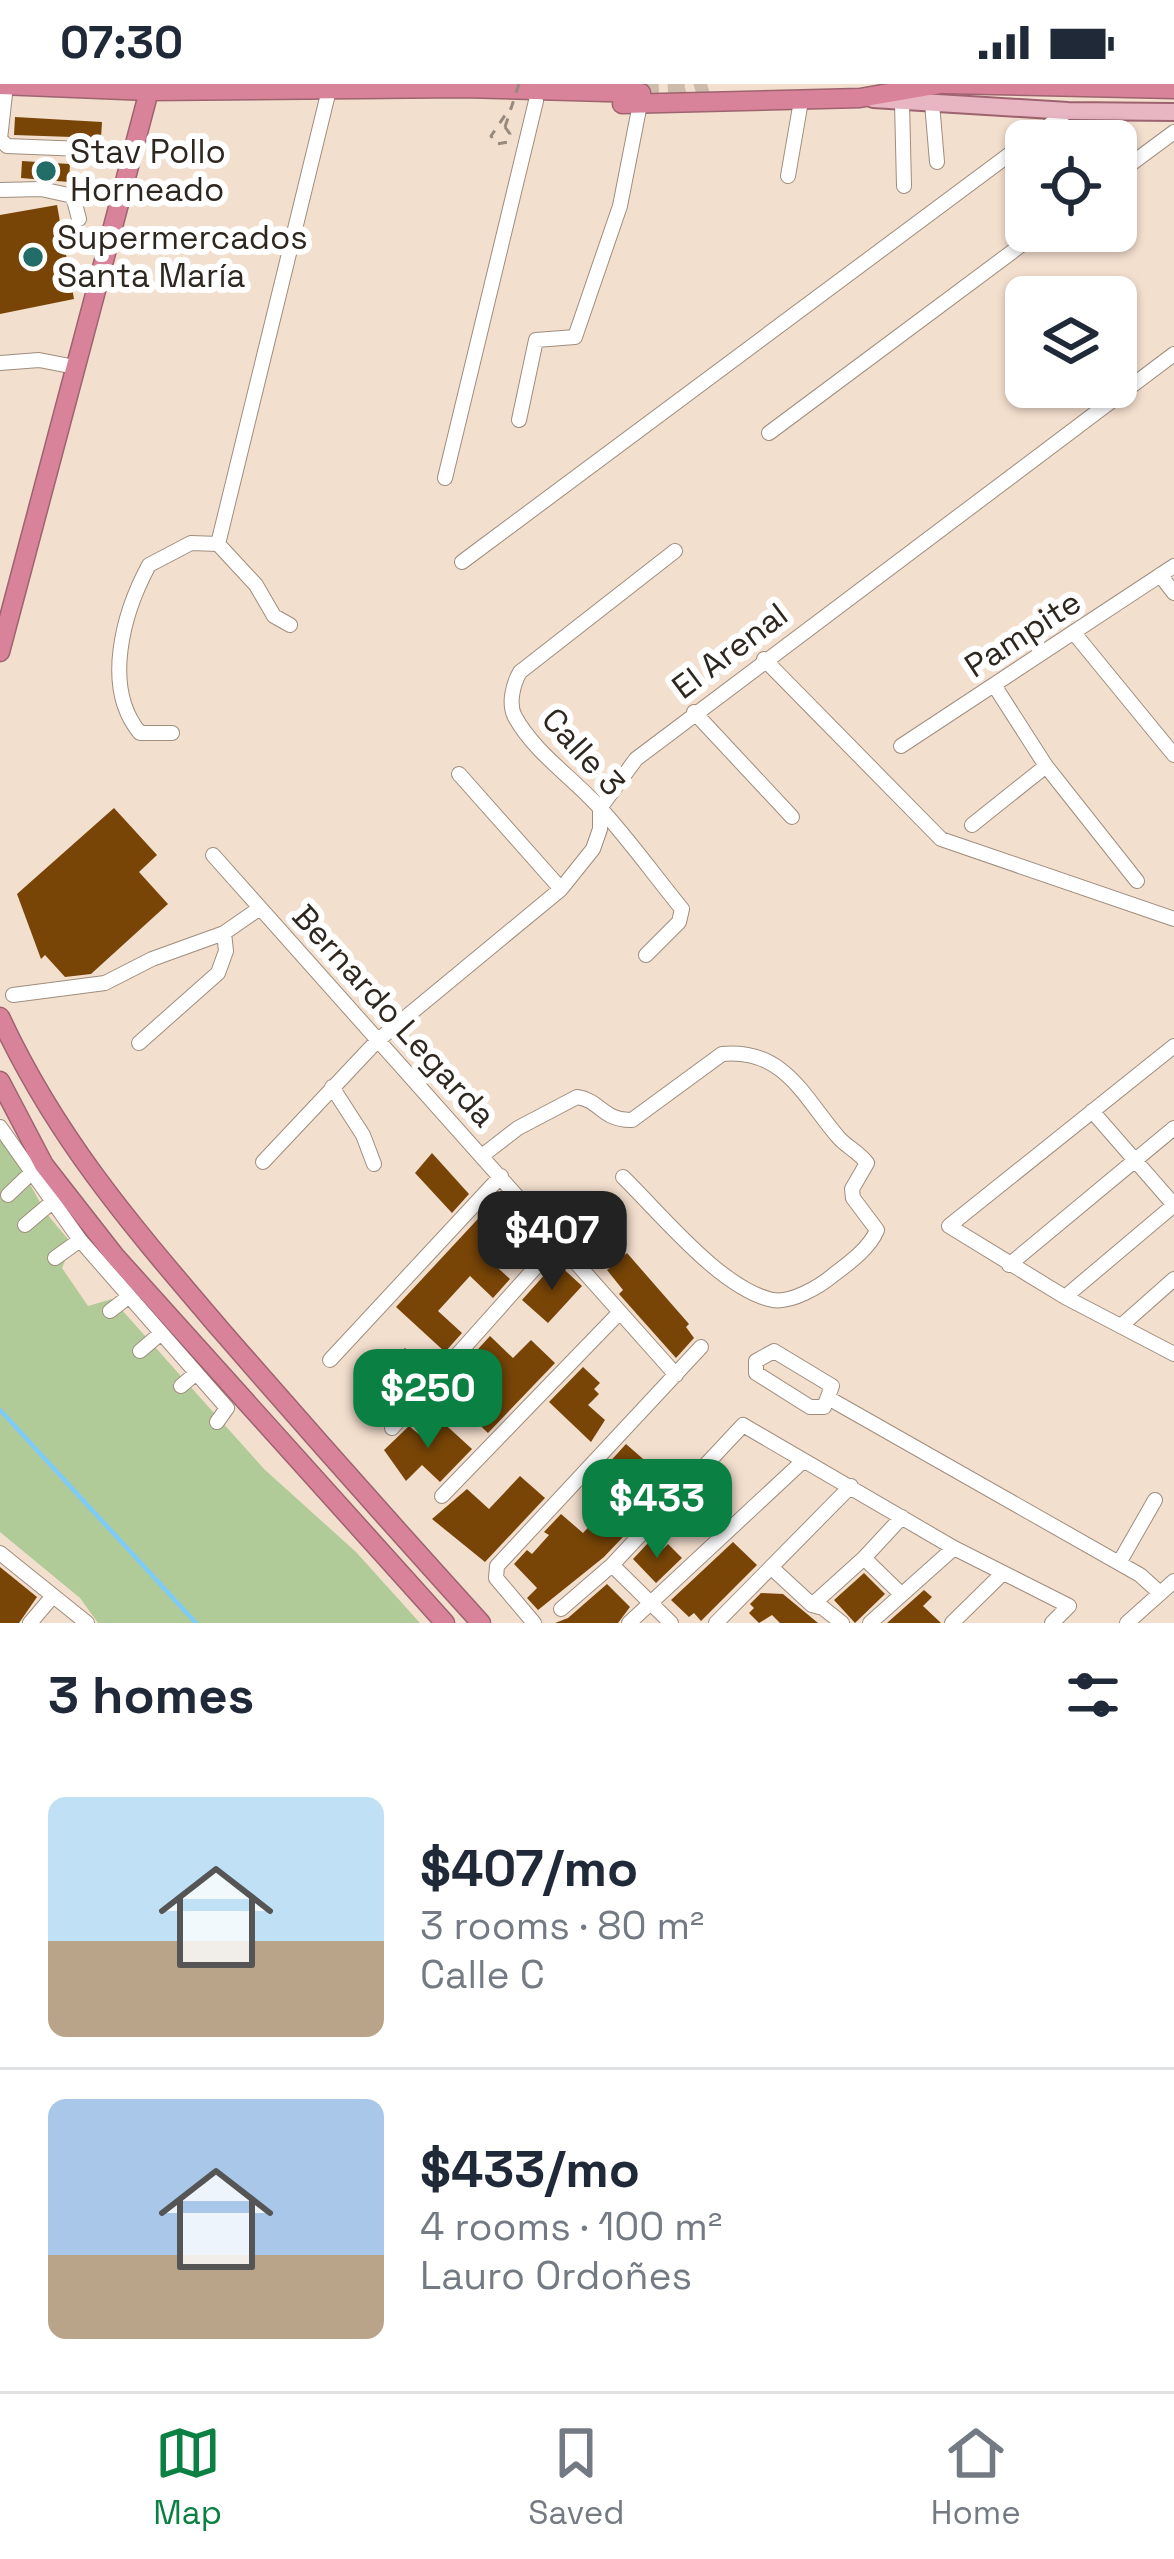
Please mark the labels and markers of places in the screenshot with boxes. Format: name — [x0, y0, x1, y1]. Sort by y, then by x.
place label: Stav Pollo Horneado — [70, 131, 226, 211]
marker: Stav Pollo Horneado — [33, 158, 59, 184]
place label: Supermercados Santa María — [57, 217, 308, 297]
marker: Supermercados Santa María — [20, 244, 46, 270]
pin: $407 — [481, 1191, 623, 1293]
pin: $250 — [357, 1349, 499, 1451]
pin: $433 — [586, 1459, 728, 1561]

